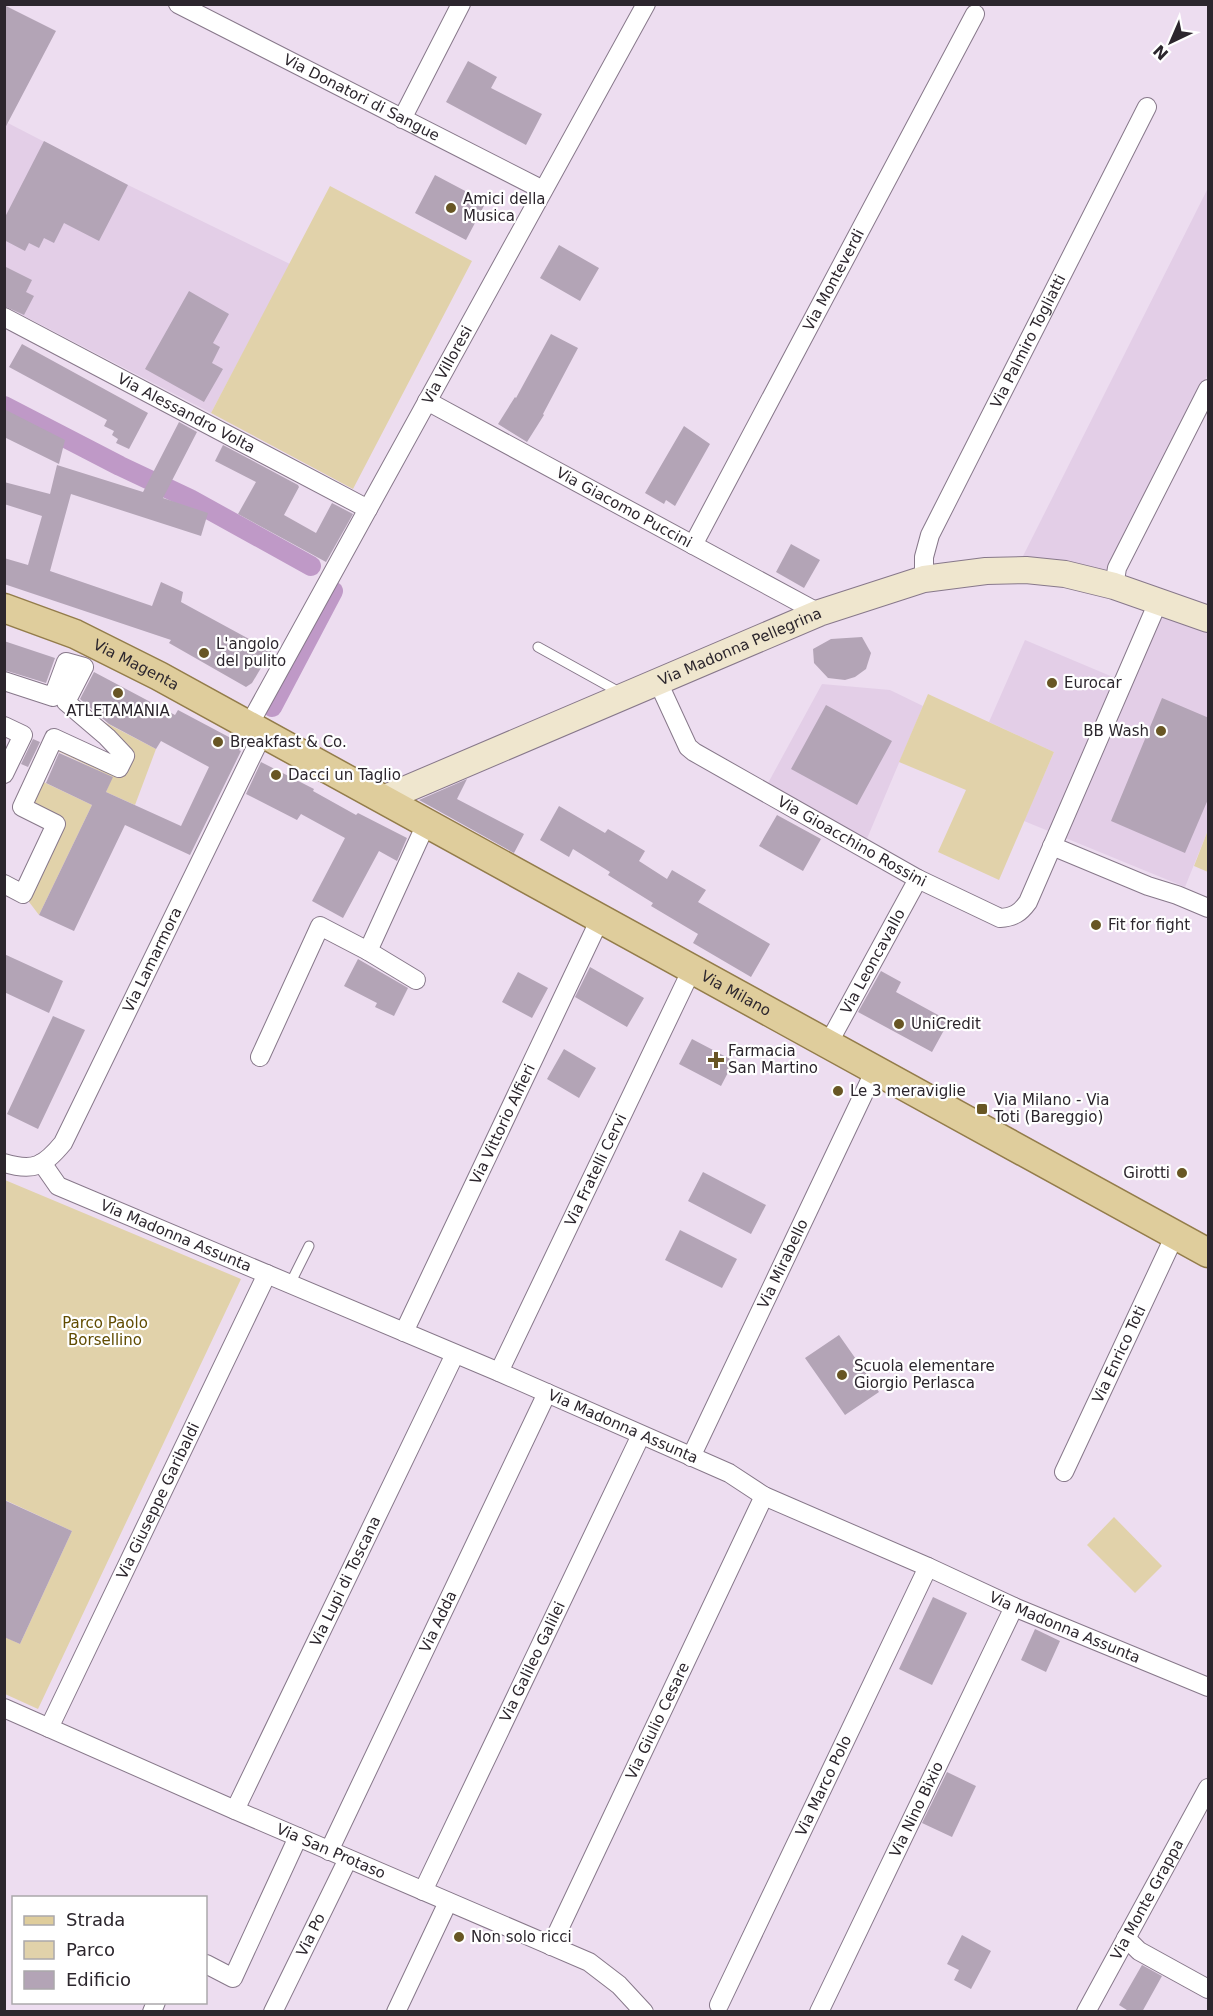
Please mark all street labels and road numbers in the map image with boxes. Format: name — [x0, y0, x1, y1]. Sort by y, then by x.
street label: Via Donatori di Sangue — [280, 50, 443, 145]
street label: Via Monteverdi — [799, 226, 868, 334]
street label: Via Palmiro Togliatti — [987, 272, 1070, 411]
street label: Via Villoresi — [418, 323, 476, 407]
street label: Via Alessandro Volta — [114, 369, 258, 457]
street label: Via Giacomo Puccini — [553, 464, 695, 552]
street label: Via Madonna Pellegrina — [655, 604, 824, 690]
street label: Via Magenta — [90, 636, 182, 694]
street label: Via Gioacchino Rossini — [774, 792, 929, 891]
street label: Via Lamarmora — [119, 904, 186, 1015]
street label: Via Leoncavallo — [837, 906, 909, 1017]
street label: Via Milano — [698, 967, 774, 1020]
street label: Via Vittorio Alfieri — [466, 1061, 539, 1187]
street label: Via Fratelli Cervi — [561, 1111, 630, 1229]
street label: Via Madonna Assunta — [98, 1196, 254, 1276]
street label: Via Mirabello — [754, 1216, 812, 1311]
street label: Via Enrico Toti — [1089, 1303, 1150, 1406]
street label: Via Madonna Assunta — [545, 1386, 701, 1467]
street label: Via Giuseppe Garibaldi — [113, 1420, 203, 1582]
street label: Via Lupi di Toscana — [306, 1513, 384, 1649]
street label: Via Adda — [416, 1588, 461, 1655]
street label: Via Madonna Assunta — [986, 1588, 1143, 1667]
street label: Via Galileo Galilei — [496, 1599, 569, 1725]
street label: Via Giulio Cesare — [622, 1659, 693, 1782]
street label: Via Marco Polo — [792, 1732, 855, 1839]
street label: Via Nino Bixio — [886, 1759, 947, 1860]
street label: Via San Protaso — [274, 1820, 388, 1883]
street label: Via Monte Grappa — [1107, 1836, 1187, 1963]
street label: Via Po — [293, 1910, 329, 1959]

